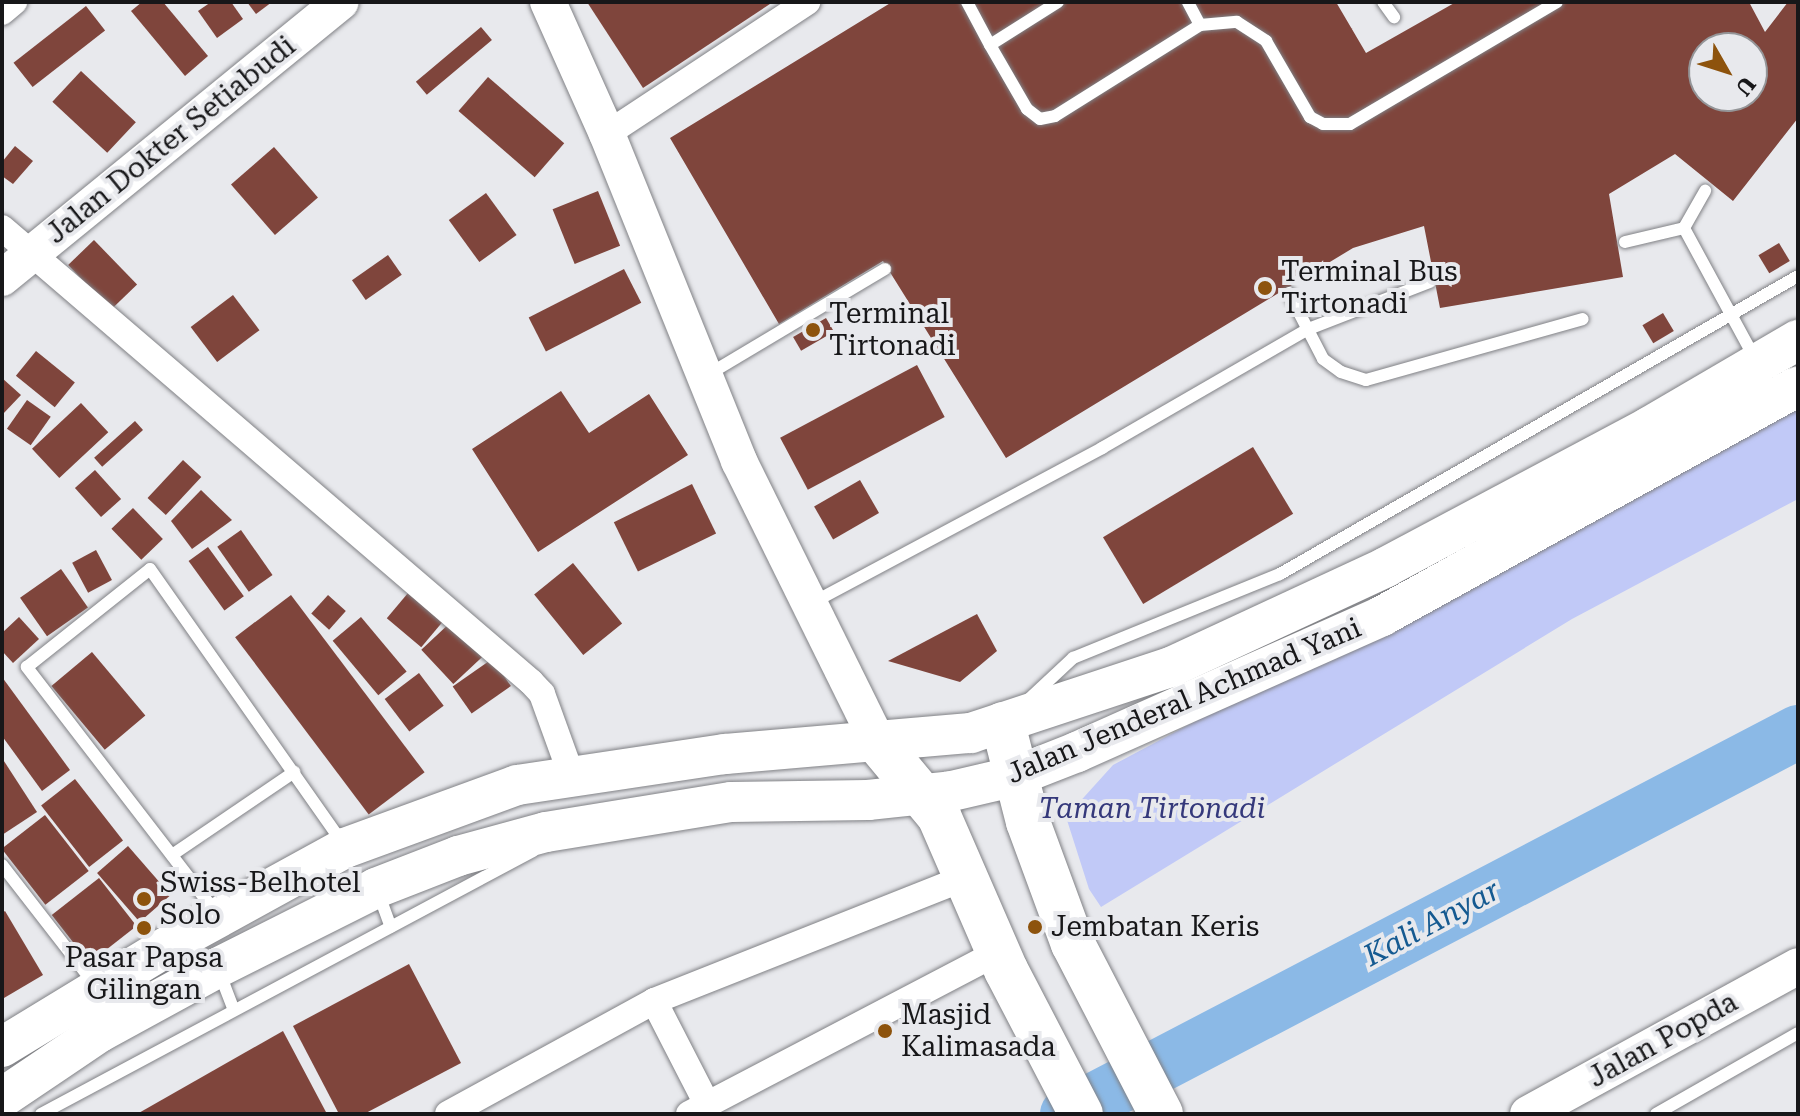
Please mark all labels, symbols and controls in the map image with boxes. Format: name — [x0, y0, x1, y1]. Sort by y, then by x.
street label: Jalan Dokter Setiabudi — [40, 29, 302, 251]
north arrow — [1688, 32, 1768, 112]
text: U — [1730, 72, 1761, 101]
place label: Terminal Bus Tirtonadi — [1281, 255, 1457, 321]
marker: Terminal Bus Tirtonadi — [1256, 279, 1274, 297]
place label: Terminal Tirtonadi — [829, 297, 956, 363]
marker: Terminal Tirtonadi — [804, 321, 822, 339]
street label: Jalan Jenderal Achmad Yani — [1002, 611, 1366, 791]
park label: Taman Tirtonadi — [1039, 792, 1265, 826]
place label: Swiss-Belhotel Solo — [160, 866, 360, 932]
water label: Kali Anyar — [1358, 872, 1506, 974]
marker: Swiss-Belhotel Solo — [135, 890, 153, 908]
place label: Jembatan Keris — [1051, 910, 1259, 944]
marker: Jembatan Keris — [1026, 918, 1044, 936]
marker: Pasar Papsa Gilingan — [135, 919, 153, 937]
place label: Pasar Papsa Gilingan — [65, 941, 223, 1007]
street label: Jalan Popda — [1583, 985, 1743, 1095]
place label: Masjid Kalimasada — [901, 998, 1056, 1064]
marker: Masjid Kalimasada — [876, 1022, 894, 1040]

